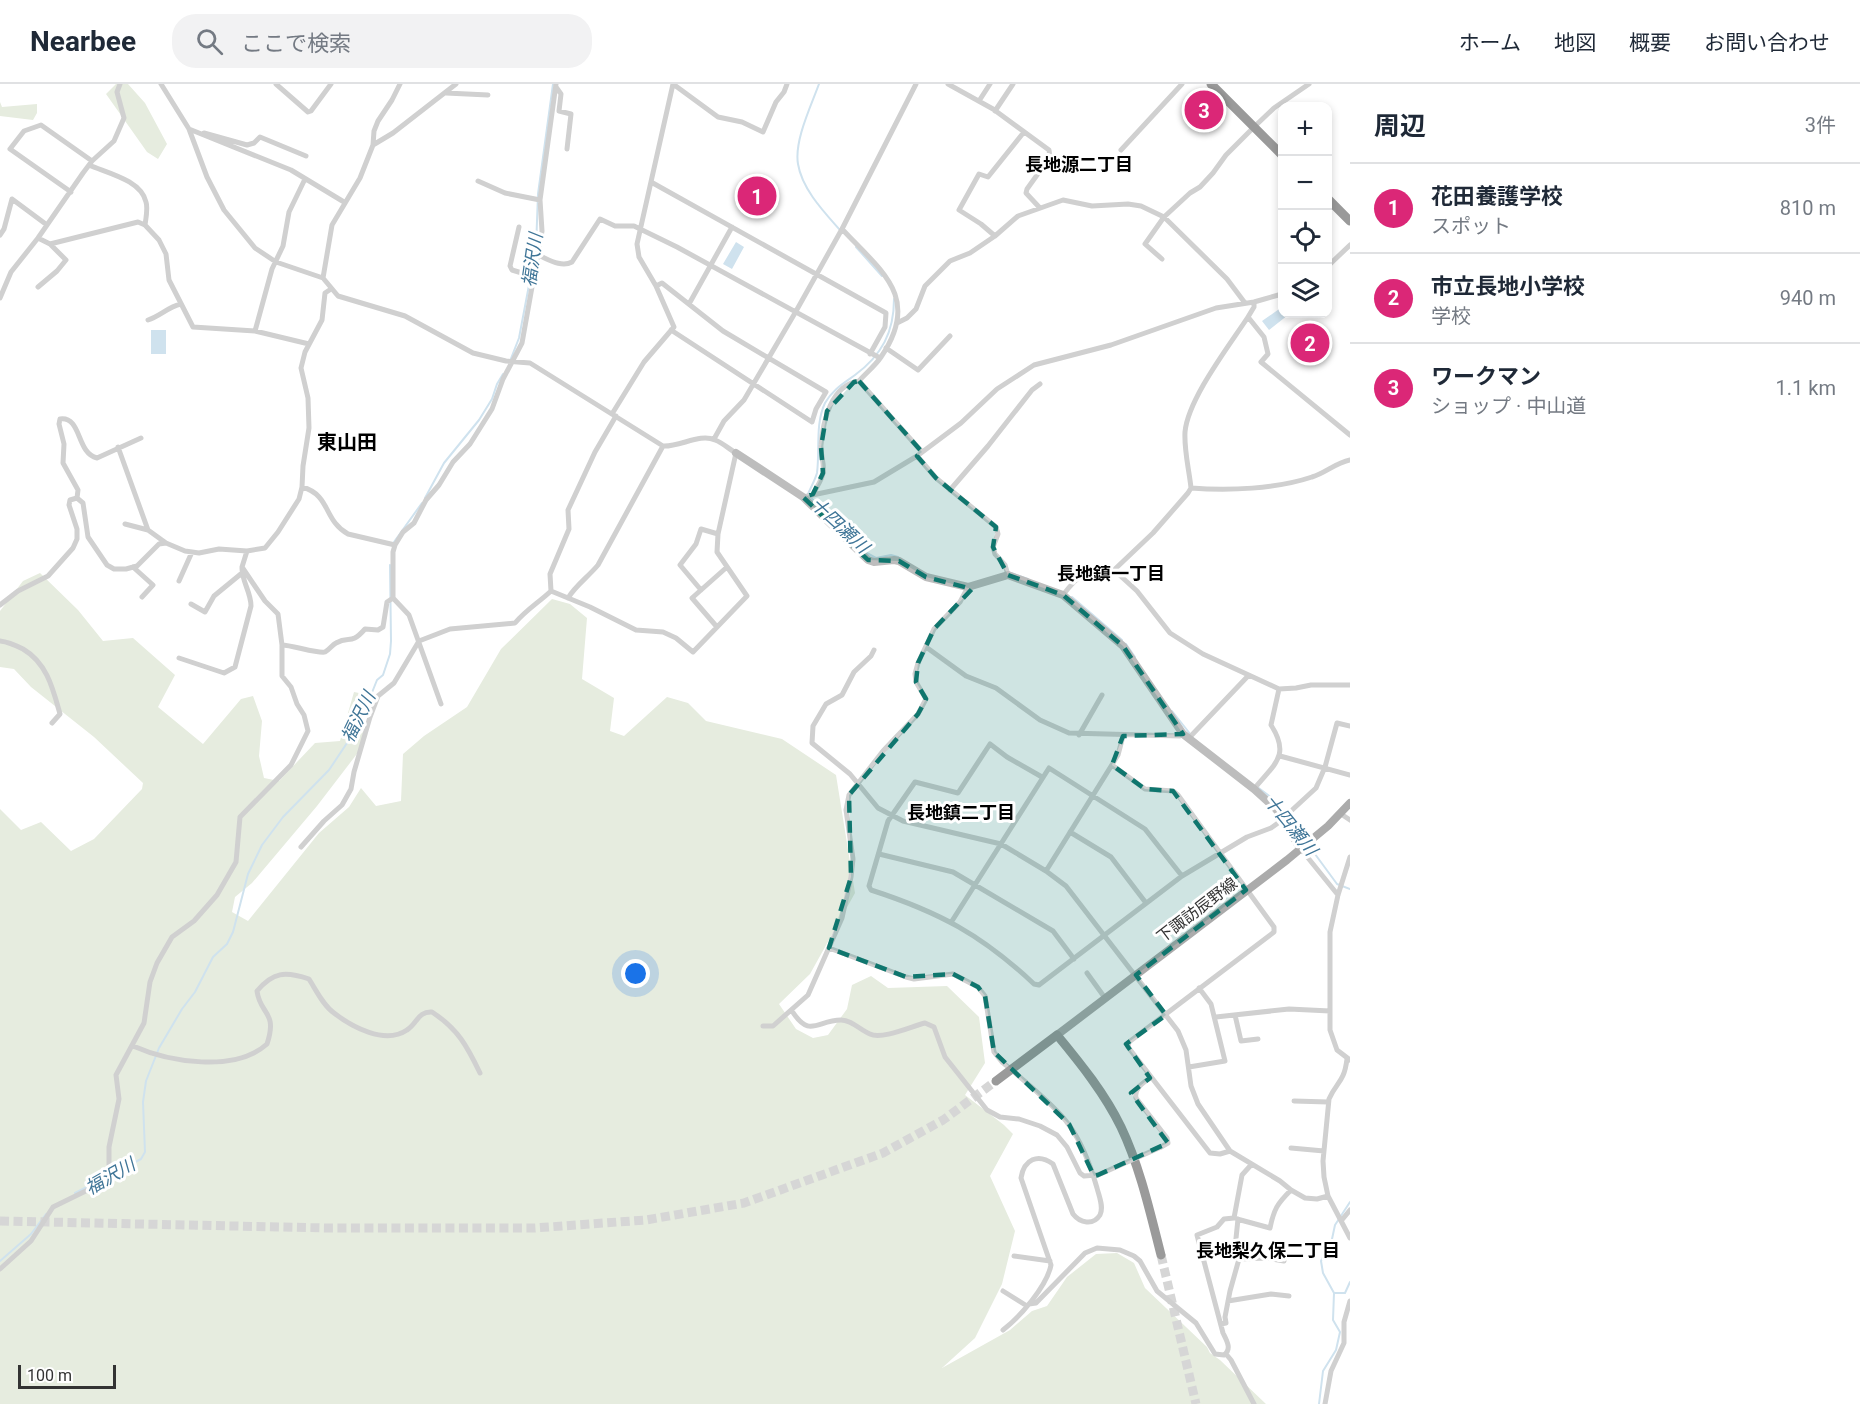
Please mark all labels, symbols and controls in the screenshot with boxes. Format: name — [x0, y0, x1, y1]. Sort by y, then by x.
search box — [172, 14, 592, 68]
text: Nearbee — [30, 25, 136, 58]
icon: search — [193, 25, 226, 58]
text: ここで検索 — [241, 31, 351, 56]
text: ホーム — [1459, 31, 1521, 55]
text: 地図 — [1554, 31, 1596, 55]
text: 概要 — [1629, 31, 1671, 55]
text: お問い合わせ — [1704, 31, 1830, 55]
pin: 3 — [1184, 87, 1224, 132]
map controls — [1278, 102, 1332, 318]
button: + — [1278, 102, 1332, 156]
text: 周辺 — [1374, 111, 1426, 141]
text: 3件 — [1805, 113, 1836, 137]
district label: 長地源二丁目 — [1025, 154, 1133, 175]
button: − — [1278, 156, 1332, 210]
pin: 1 — [738, 174, 777, 218]
text: 花田養護学校 — [1431, 184, 1563, 209]
text: 1 — [1388, 196, 1399, 220]
text: 810 m — [1780, 196, 1836, 220]
button: locate — [1278, 210, 1332, 264]
text: スポット — [1431, 214, 1511, 238]
water label: 福沢川 — [518, 230, 546, 288]
button: layers — [1278, 264, 1332, 318]
text: 市立長地小学校 — [1431, 274, 1585, 299]
text: 2 — [1388, 286, 1399, 310]
text: 940 m — [1780, 286, 1836, 310]
text: 学校 — [1431, 304, 1471, 328]
pin: 2 — [1290, 320, 1330, 366]
text: ワークマン — [1431, 364, 1541, 389]
text: 3 — [1388, 376, 1399, 400]
text: 1.1 km — [1776, 376, 1836, 400]
text: ショップ · 中山道 — [1431, 394, 1586, 418]
district label: 東山田 — [317, 430, 377, 454]
water label: 十四瀬川 — [807, 493, 875, 559]
district label: 長地鎮一丁目 — [1057, 563, 1165, 584]
water label: 福沢川 — [337, 686, 380, 746]
water label: 十四瀬川 — [1260, 790, 1323, 861]
district label: 長地鎮二丁目 — [907, 802, 1015, 823]
street label: 下諏訪辰野線 — [1153, 874, 1241, 946]
your location — [621, 959, 650, 988]
water label: 福沢川 — [81, 1152, 140, 1199]
district label: 長地梨久保二丁目 — [1196, 1240, 1340, 1261]
scale bar — [18, 1362, 116, 1390]
text: 100 m — [27, 1366, 72, 1385]

